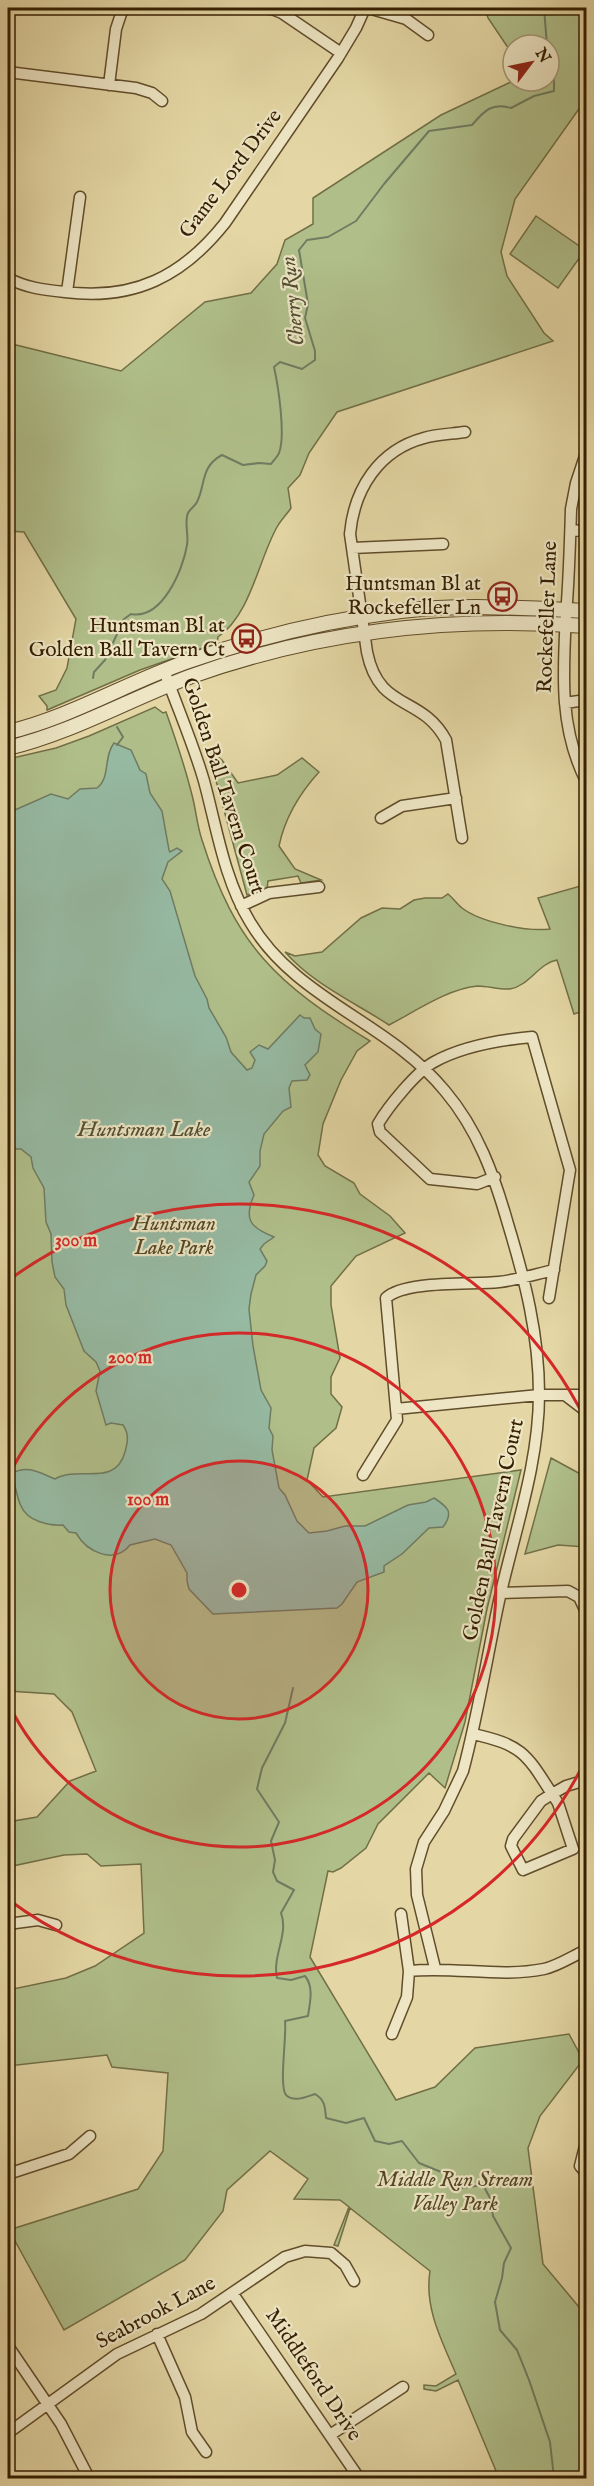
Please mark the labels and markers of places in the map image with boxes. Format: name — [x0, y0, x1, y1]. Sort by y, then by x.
place label: Huntsman Bl at Rockefeller Ln — [345, 571, 481, 622]
bus stop icon: Huntsman Bl at Rockefeller Ln — [486, 580, 518, 612]
place label: Huntsman Bl at Golden Ball Tavern Ct — [29, 613, 225, 664]
bus stop icon: Huntsman Bl at Golden Ball Tavern Ct — [230, 622, 262, 654]
centre of rings — [229, 1580, 249, 1600]

